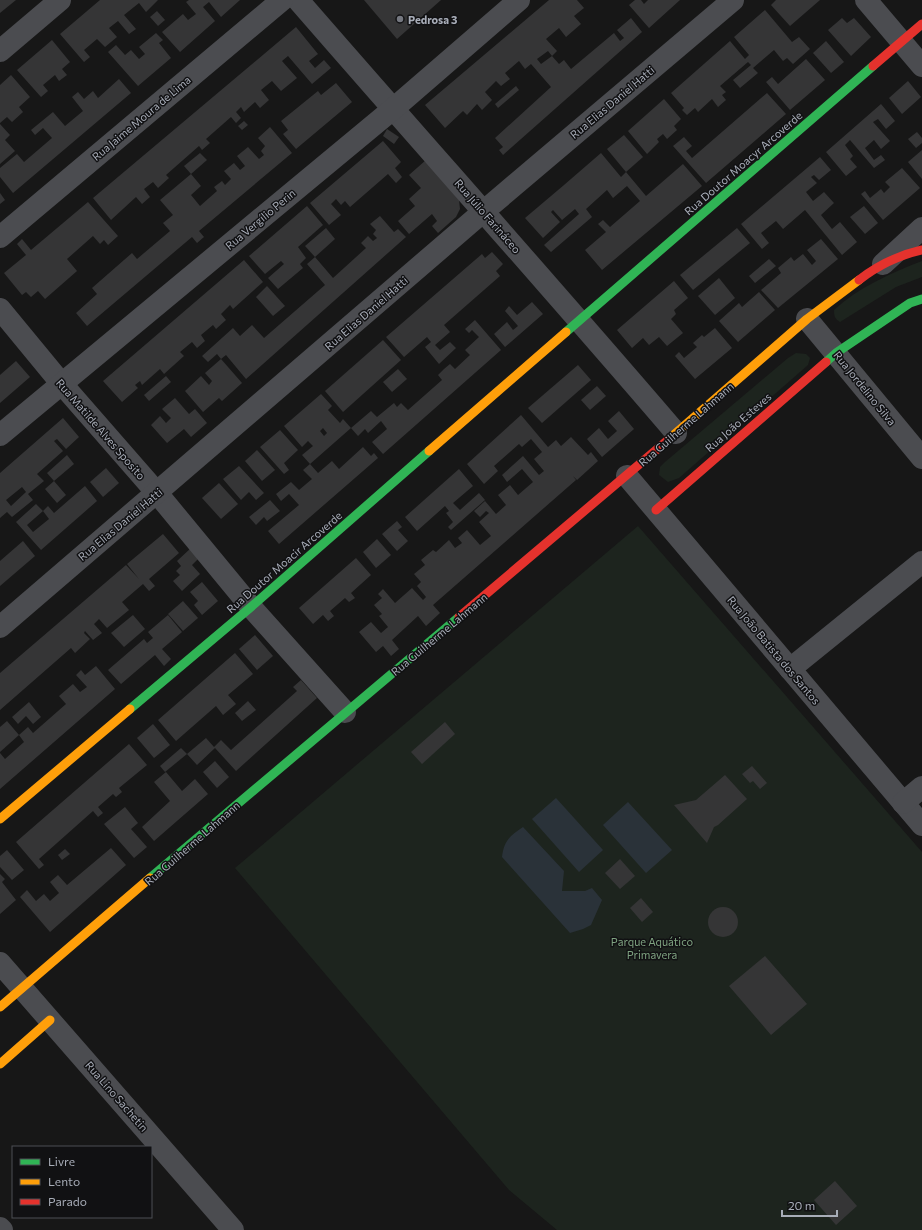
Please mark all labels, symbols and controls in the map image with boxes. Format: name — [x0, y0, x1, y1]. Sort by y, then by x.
place label: Pedrosa 3 — [408, 13, 458, 26]
marker: Pedrosa 3 — [395, 14, 405, 24]
street label: Rua Elias Daniel Hatti — [567, 63, 657, 141]
street label: Rua Jaime Moura de Lima — [89, 73, 194, 164]
street label: Rua Doutor Moacyr Arcoverde — [682, 108, 805, 218]
street label: Rua Júlio Farináceo — [452, 176, 524, 257]
street label: Rua Vergílio Perin — [222, 186, 298, 252]
street label: Rua Elias Daniel Hatti — [322, 273, 410, 353]
street label: Rua Jordelino Silva — [830, 348, 899, 428]
street label: Rua Matilde Alves Sposito — [54, 376, 148, 482]
street label: Rua Guilherme Lahmann — [636, 379, 736, 469]
street label: Rua João Esteves — [702, 390, 774, 455]
street label: Rua Elias Daniel Hatti — [75, 485, 165, 563]
street label: Rua Doutor Moacir Arcoverde — [224, 508, 344, 616]
street label: Rua Guilherme Lahmann — [388, 590, 490, 678]
street label: Rua João Batista dos Santos — [724, 593, 823, 707]
street label: Rua Guilherme Lahmann — [142, 798, 242, 888]
park label: Parque Aquático Primavera — [611, 935, 694, 961]
street label: Rua Lino Sachetin — [83, 1058, 151, 1134]
legend — [12, 1146, 152, 1218]
text: Livre — [48, 1154, 75, 1168]
text: Lento — [48, 1174, 80, 1188]
scale bar — [782, 1192, 837, 1218]
text: Parado — [48, 1194, 87, 1208]
text: 20 m — [788, 1198, 815, 1212]

